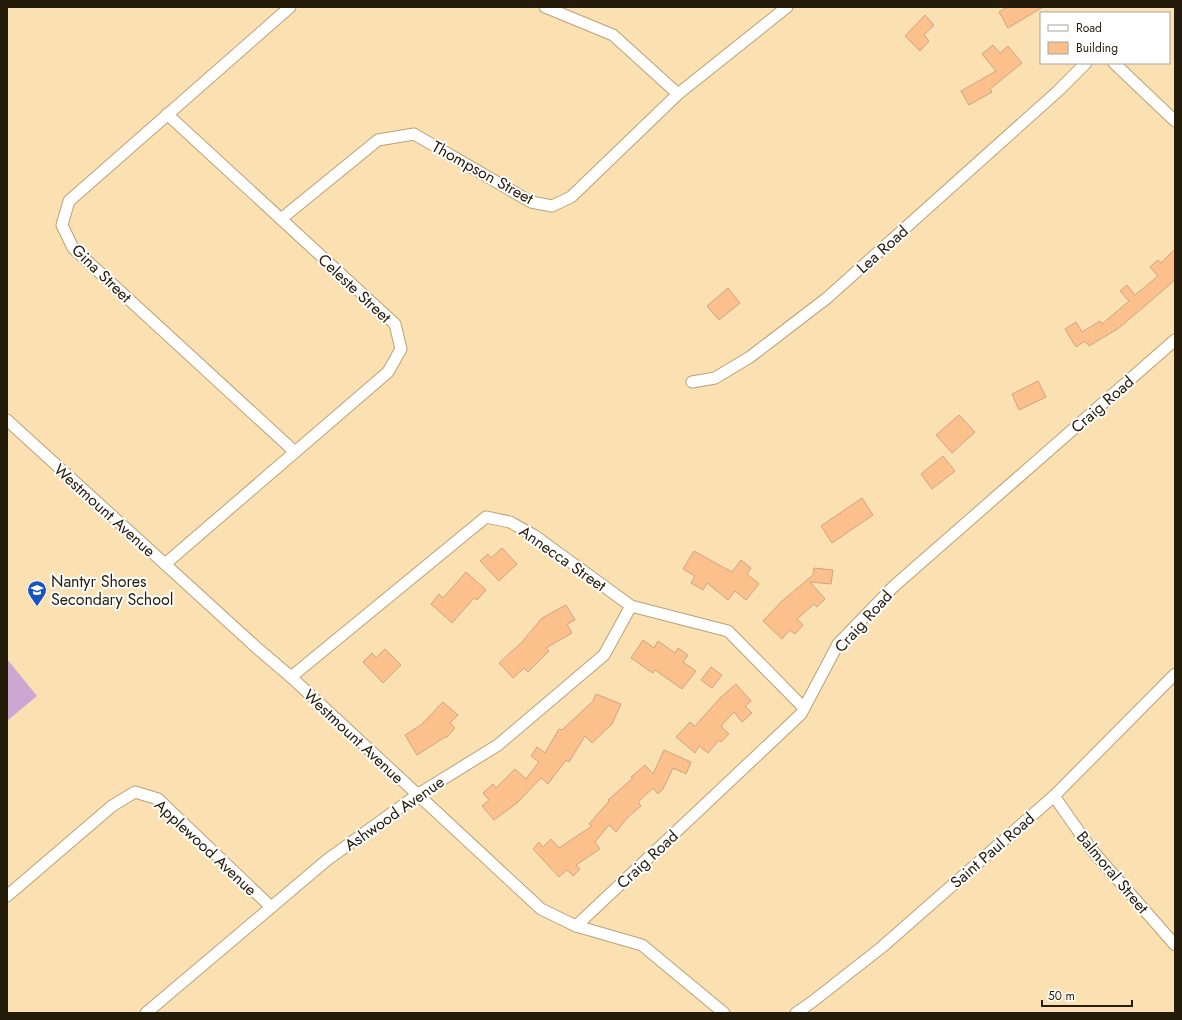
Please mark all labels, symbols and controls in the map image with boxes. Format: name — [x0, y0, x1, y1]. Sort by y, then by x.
legend — [1040, 12, 1170, 64]
text: Road — [1076, 19, 1102, 37]
text: Building — [1076, 39, 1118, 57]
street label: Thompson Street — [428, 135, 538, 210]
street label: Lea Road — [851, 220, 913, 279]
street label: Gina Street — [66, 239, 137, 308]
street label: Celeste Street — [313, 248, 396, 328]
street label: Craig Road — [1066, 371, 1139, 438]
street label: Westmount Avenue — [49, 458, 161, 562]
street label: Annecca Street — [515, 520, 611, 597]
place label: Nantyr Shores Secondary School — [51, 570, 173, 611]
school or university icon: Nantyr Shores Secondary School — [26, 579, 48, 607]
street label: Craig Road — [829, 585, 898, 658]
street label: Westmount Avenue — [298, 684, 409, 789]
street label: Ashwood Avenue — [340, 770, 449, 856]
street label: Applewood Avenue — [149, 794, 262, 901]
street label: Saint Paul Road — [945, 807, 1040, 894]
street label: Craig Road — [611, 825, 683, 894]
street label: Balmoral Street — [1071, 826, 1154, 919]
scale bar — [1042, 982, 1132, 1008]
text: 50 m — [1048, 987, 1075, 1005]

